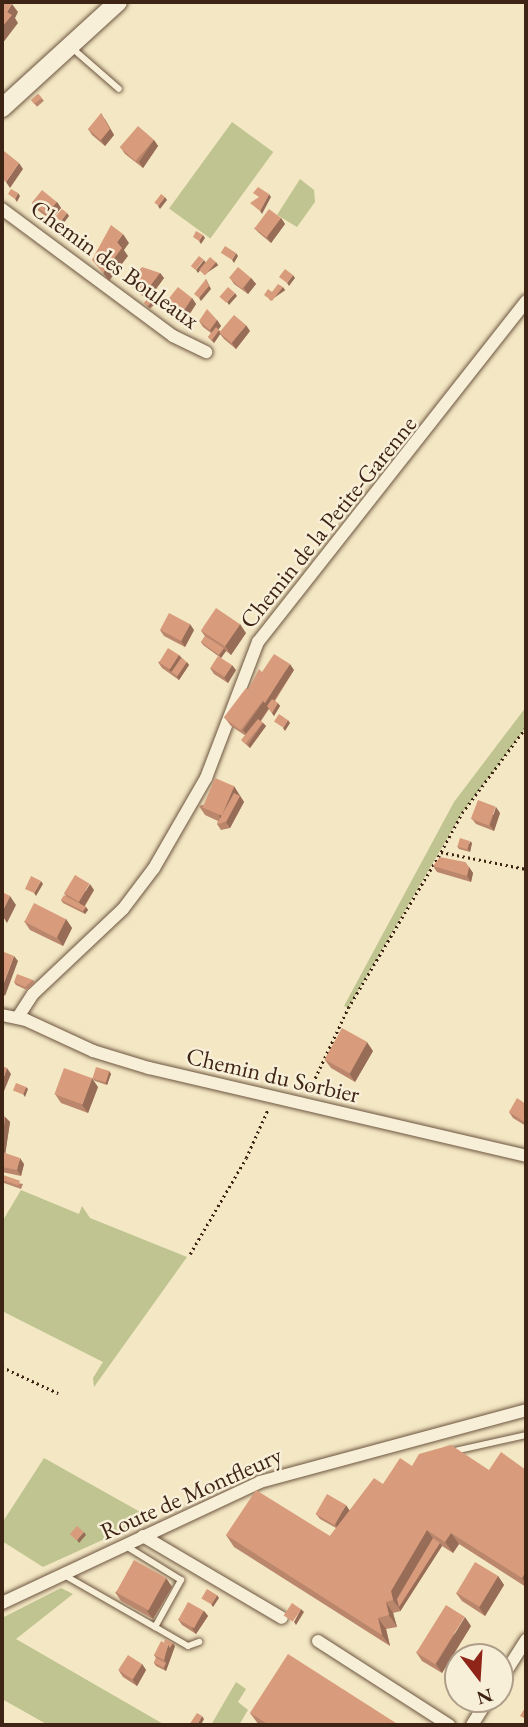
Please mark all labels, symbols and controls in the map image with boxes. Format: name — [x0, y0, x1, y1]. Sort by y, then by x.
street label: Chemin des Bouleaux — [25, 193, 205, 335]
street label: Chemin de la Petite-Garenne — [234, 410, 422, 634]
street label: Chemin du Sorbier — [184, 1041, 362, 1109]
street label: Route de Montfleury — [96, 1440, 286, 1546]
north arrow — [444, 1643, 514, 1713]
text: N — [474, 1682, 496, 1711]

